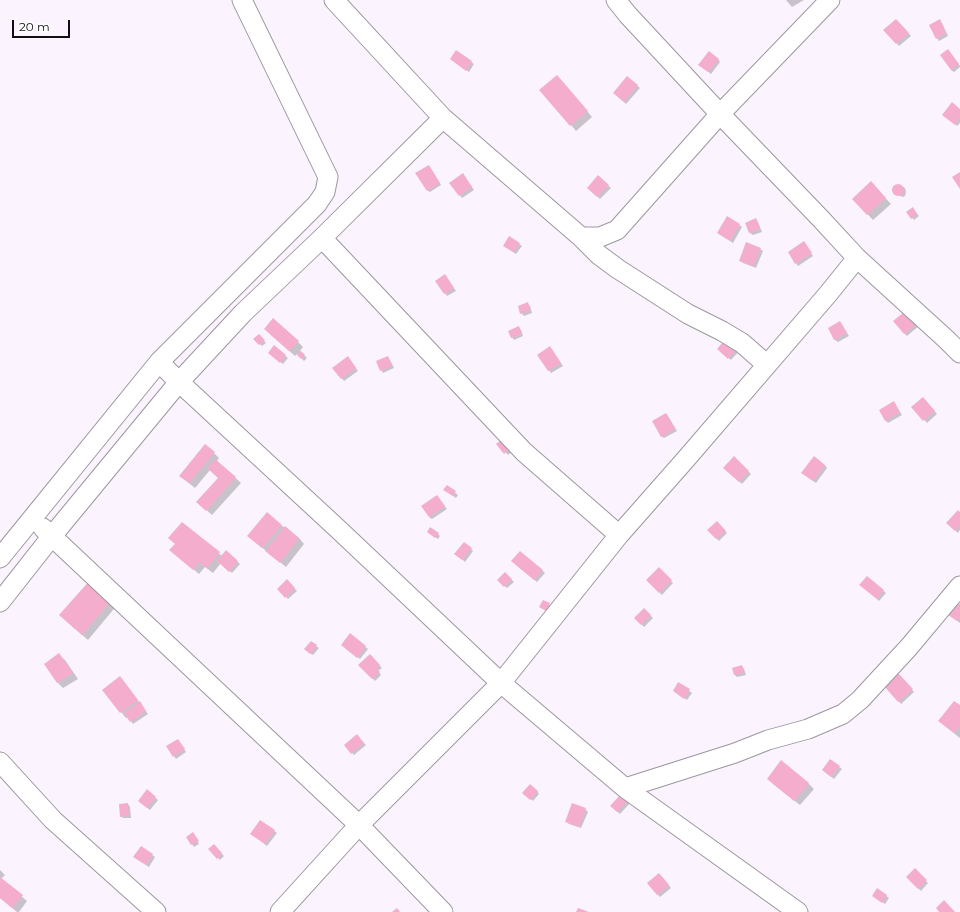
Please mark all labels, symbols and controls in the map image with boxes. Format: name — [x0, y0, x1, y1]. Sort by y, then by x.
scale bar — [14, 12, 72, 38]
text: 20 m — [19, 19, 50, 34]

